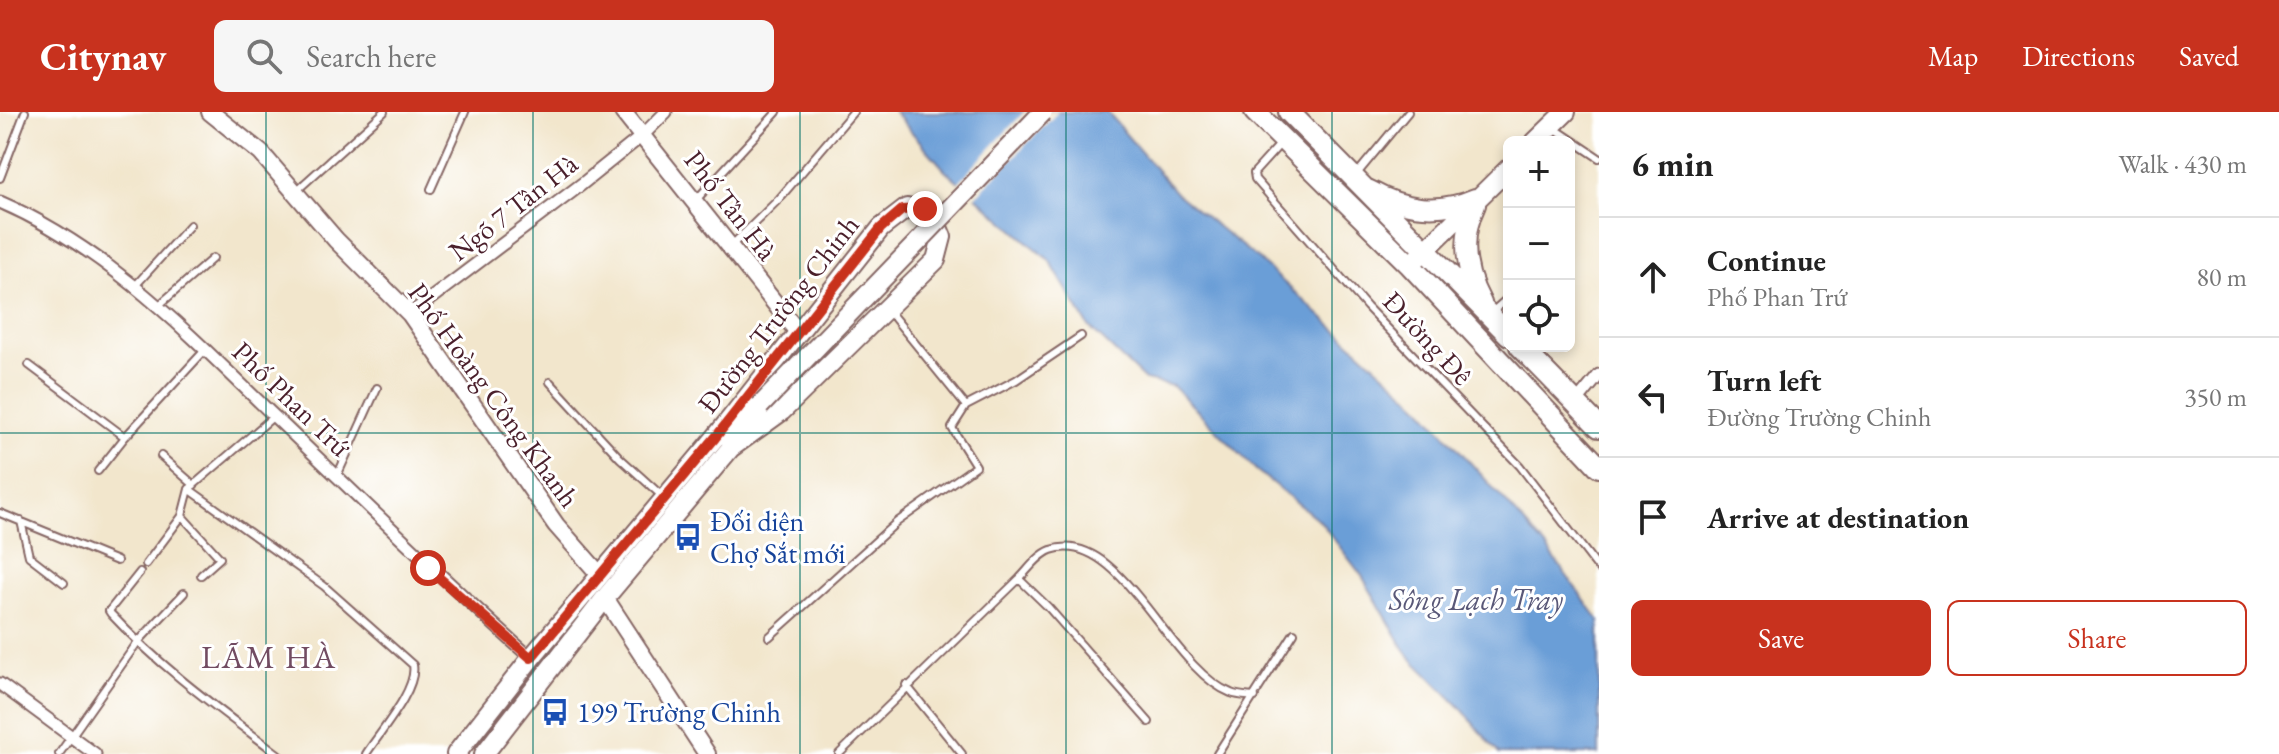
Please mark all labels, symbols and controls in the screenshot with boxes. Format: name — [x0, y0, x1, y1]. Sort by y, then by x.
search box — [214, 20, 774, 92]
text: Citynav — [40, 32, 166, 81]
icon: search — [242, 34, 286, 78]
text: Search here — [306, 37, 436, 76]
text: Map — [1928, 38, 1978, 74]
text: Directions — [2022, 38, 2135, 74]
text: Saved — [2179, 38, 2239, 74]
map controls — [1503, 136, 1575, 352]
button: + — [1503, 136, 1575, 208]
street label: Phố Tân Hà — [677, 142, 786, 268]
text: 6 min — [1631, 142, 1714, 186]
street label: Ngõ 7 Tân Hà — [441, 145, 585, 269]
text: Walk · 430 m — [2119, 147, 2247, 181]
route end — [907, 191, 943, 227]
street label: Đường Trường Chinh — [689, 208, 867, 420]
button: − — [1503, 208, 1575, 280]
text: Continue — [1707, 241, 1826, 280]
icon: ahead — [1631, 255, 1675, 299]
text: 80 m — [2197, 260, 2247, 294]
street label: Phố Hoàng Công Khanh — [400, 276, 588, 514]
button: locate — [1503, 280, 1575, 352]
text: Phố Phan Trứ — [1707, 280, 1848, 314]
street label: Đường Đê — [1375, 283, 1481, 393]
street label: Phố Phan Trứ — [225, 333, 359, 465]
text: Turn left — [1707, 361, 1821, 400]
icon: left — [1631, 375, 1675, 419]
text: 350 m — [2184, 380, 2247, 414]
text: Đường Trường Chinh — [1707, 400, 1931, 434]
icon: arrive — [1631, 495, 1675, 539]
text: Arrive at destination — [1707, 498, 1969, 537]
place label: Đối diện Chợ Sắt mới — [710, 503, 846, 571]
bus stop icon: Đối diện Chợ Sắt mới — [673, 522, 703, 552]
route start — [410, 550, 446, 586]
water label: Sông Lạch Tray — [1388, 580, 1563, 619]
button: Save — [1631, 600, 1931, 676]
button: Share — [1947, 600, 2247, 676]
district label: LÃM HÀ — [201, 636, 337, 678]
place label: 199 Trường Chinh — [577, 694, 781, 730]
bus stop icon: 199 Trường Chinh — [540, 697, 570, 727]

